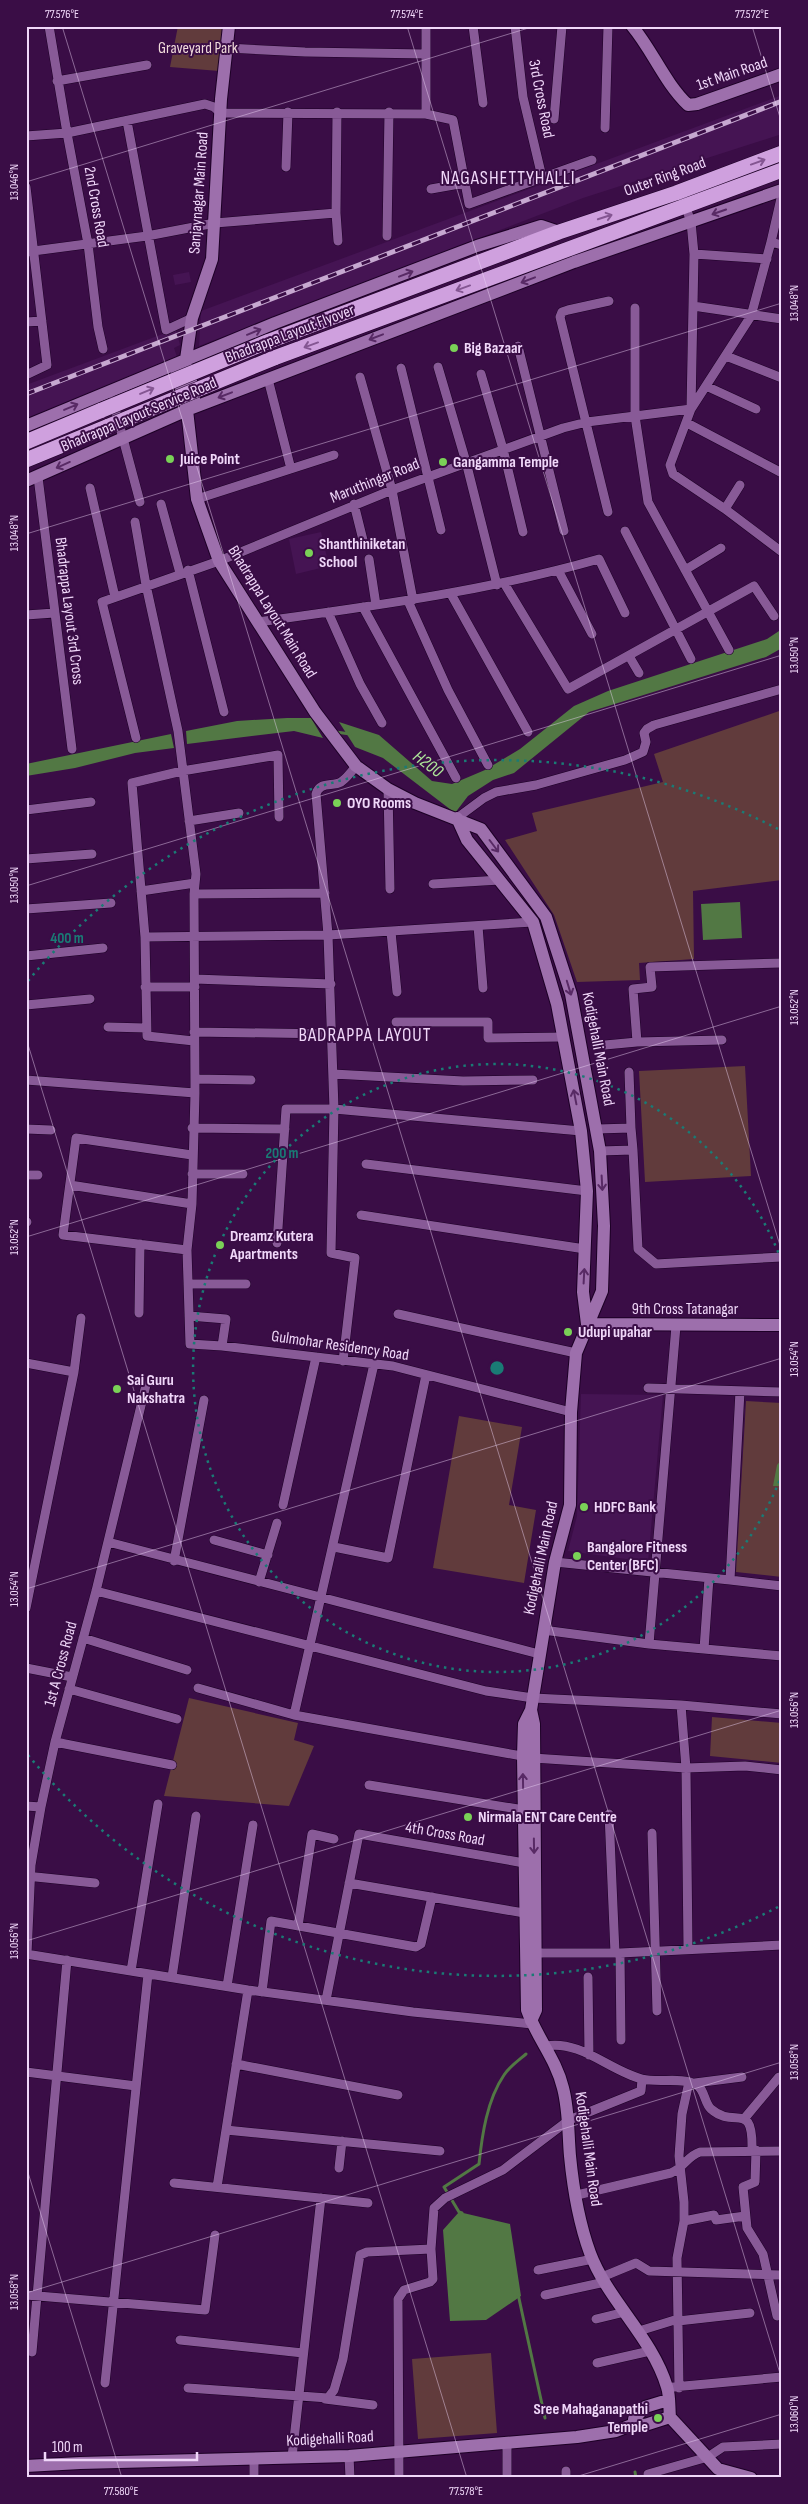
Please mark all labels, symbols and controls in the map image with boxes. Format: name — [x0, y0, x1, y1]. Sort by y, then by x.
text: 77.576°E — [45, 7, 79, 22]
text: 77.574°E — [391, 7, 423, 22]
text: 77.572°E — [735, 7, 769, 22]
park label: Graveyard Park — [158, 39, 238, 58]
street label: 1st Main Road — [694, 53, 770, 95]
street label: 3rd Cross Road — [524, 58, 558, 140]
street label: Sanjaynagar Main Road — [185, 131, 213, 255]
street label: Outer Ring Road — [621, 153, 709, 201]
one-way arrow — [750, 157, 765, 166]
text: 13.046°N — [7, 164, 22, 200]
street label: 2nd Cross Road — [80, 165, 112, 249]
district label: NAGASHETTYHALLI — [440, 167, 576, 190]
one-way arrow — [712, 208, 728, 217]
one-way arrow — [597, 212, 612, 221]
one-way arrow — [398, 268, 413, 277]
one-way arrow — [521, 276, 536, 285]
one-way arrow — [456, 284, 472, 293]
text: 13.048°N — [787, 285, 802, 321]
street label: Bhadrappa Layout Flyover — [223, 300, 358, 367]
one-way arrow — [246, 326, 261, 336]
one-way arrow — [369, 333, 385, 342]
place label: Big Bazaar — [464, 339, 523, 358]
one-way arrow — [304, 341, 319, 350]
marker: Big Bazaar — [448, 342, 460, 354]
street label: Bhadrappa Layout Service Road — [58, 374, 220, 456]
one-way arrow — [139, 386, 154, 396]
one-way arrow — [218, 391, 233, 401]
one-way arrow — [63, 401, 78, 411]
place label: Juice Point — [179, 450, 240, 469]
marker: Juice Point — [164, 453, 176, 465]
place label: Gangamma Temple — [453, 453, 559, 472]
street label: Maruthingar Road — [328, 454, 422, 508]
marker: Gangamma Temple — [437, 456, 449, 468]
one-way arrow — [56, 461, 71, 471]
text: 13.048°N — [7, 515, 22, 551]
place label: Shanthiniketan School — [319, 535, 405, 572]
street label: Bhadrappa Layout 3rd Cross — [51, 536, 87, 686]
street label: Bhadrappa Layout Main Road — [223, 542, 321, 682]
marker: Shanthiniketan School — [303, 547, 315, 559]
text: 13.050°N — [787, 637, 802, 673]
water label: H200 — [409, 746, 448, 783]
place label: OYO Rooms — [347, 794, 411, 813]
marker: OYO Rooms — [331, 797, 343, 809]
one-way arrow — [489, 839, 499, 853]
text: 13.050°N — [7, 867, 22, 903]
text: 400 m — [50, 929, 84, 948]
one-way arrow — [564, 980, 574, 996]
text: 13.052°N — [787, 989, 802, 1025]
street label: Kodigehalli Main Road — [578, 990, 618, 1108]
district label: BADRAPPA LAYOUT — [299, 1024, 432, 1047]
one-way arrow — [569, 1089, 579, 1105]
text: 200 m — [265, 1144, 299, 1163]
one-way arrow — [597, 1175, 606, 1191]
text: 13.052°N — [7, 1219, 22, 1255]
place label: Dreamz Kutera Apartments — [229, 1227, 314, 1264]
marker: Dreamz Kutera Apartments — [214, 1239, 226, 1251]
one-way arrow — [579, 1268, 588, 1284]
street label: 9th Cross Tatanagar — [632, 1300, 739, 1319]
place label: Udupi upahar — [578, 1323, 652, 1342]
marker: Udupi upahar — [562, 1326, 574, 1338]
street label: Gulmohar Residency Road — [270, 1327, 410, 1365]
text: 13.054°N — [787, 1341, 802, 1377]
centre of rings — [488, 1359, 506, 1377]
place label: Sai Guru Nakshatra — [127, 1371, 185, 1408]
marker: Sai Guru Nakshatra — [111, 1383, 123, 1395]
place label: HDFC Bank — [594, 1498, 656, 1517]
street label: Kodigehalli Main Road — [520, 1500, 562, 1616]
marker: HDFC Bank — [578, 1501, 590, 1513]
place label: Bangalore Fitness Center (BFC) — [587, 1538, 687, 1575]
marker: Bangalore Fitness Center (BFC) — [571, 1550, 583, 1562]
text: 13.054°N — [7, 1571, 22, 1607]
street label: 1st A Cross Road — [41, 1619, 81, 1709]
text: 13.056°N — [787, 1692, 802, 1728]
one-way arrow — [518, 1773, 528, 1790]
place label: Nirmala ENT Care Centre — [478, 1808, 617, 1827]
marker: Nirmala ENT Care Centre — [462, 1811, 474, 1823]
street label: 4th Cross Road — [404, 1818, 486, 1850]
one-way arrow — [529, 1838, 539, 1854]
text: 13.056°N — [7, 1923, 22, 1959]
text: 13.058°N — [787, 2044, 802, 2080]
street label: Kodigehalli Main Road — [571, 2090, 605, 2208]
text: 13.058°N — [7, 2274, 22, 2310]
text: 13.060°N — [787, 2396, 802, 2432]
place label: Sree Mahaganapathi Temple — [534, 2400, 648, 2437]
marker: Sree Mahaganapathi Temple — [652, 2412, 664, 2424]
street label: Kodigehalli Road — [286, 2427, 374, 2451]
scale bar — [45, 2429, 198, 2461]
text: 100 m — [52, 2438, 83, 2457]
text: 77.580°E — [104, 2484, 138, 2499]
text: 77.578°E — [449, 2484, 483, 2499]

